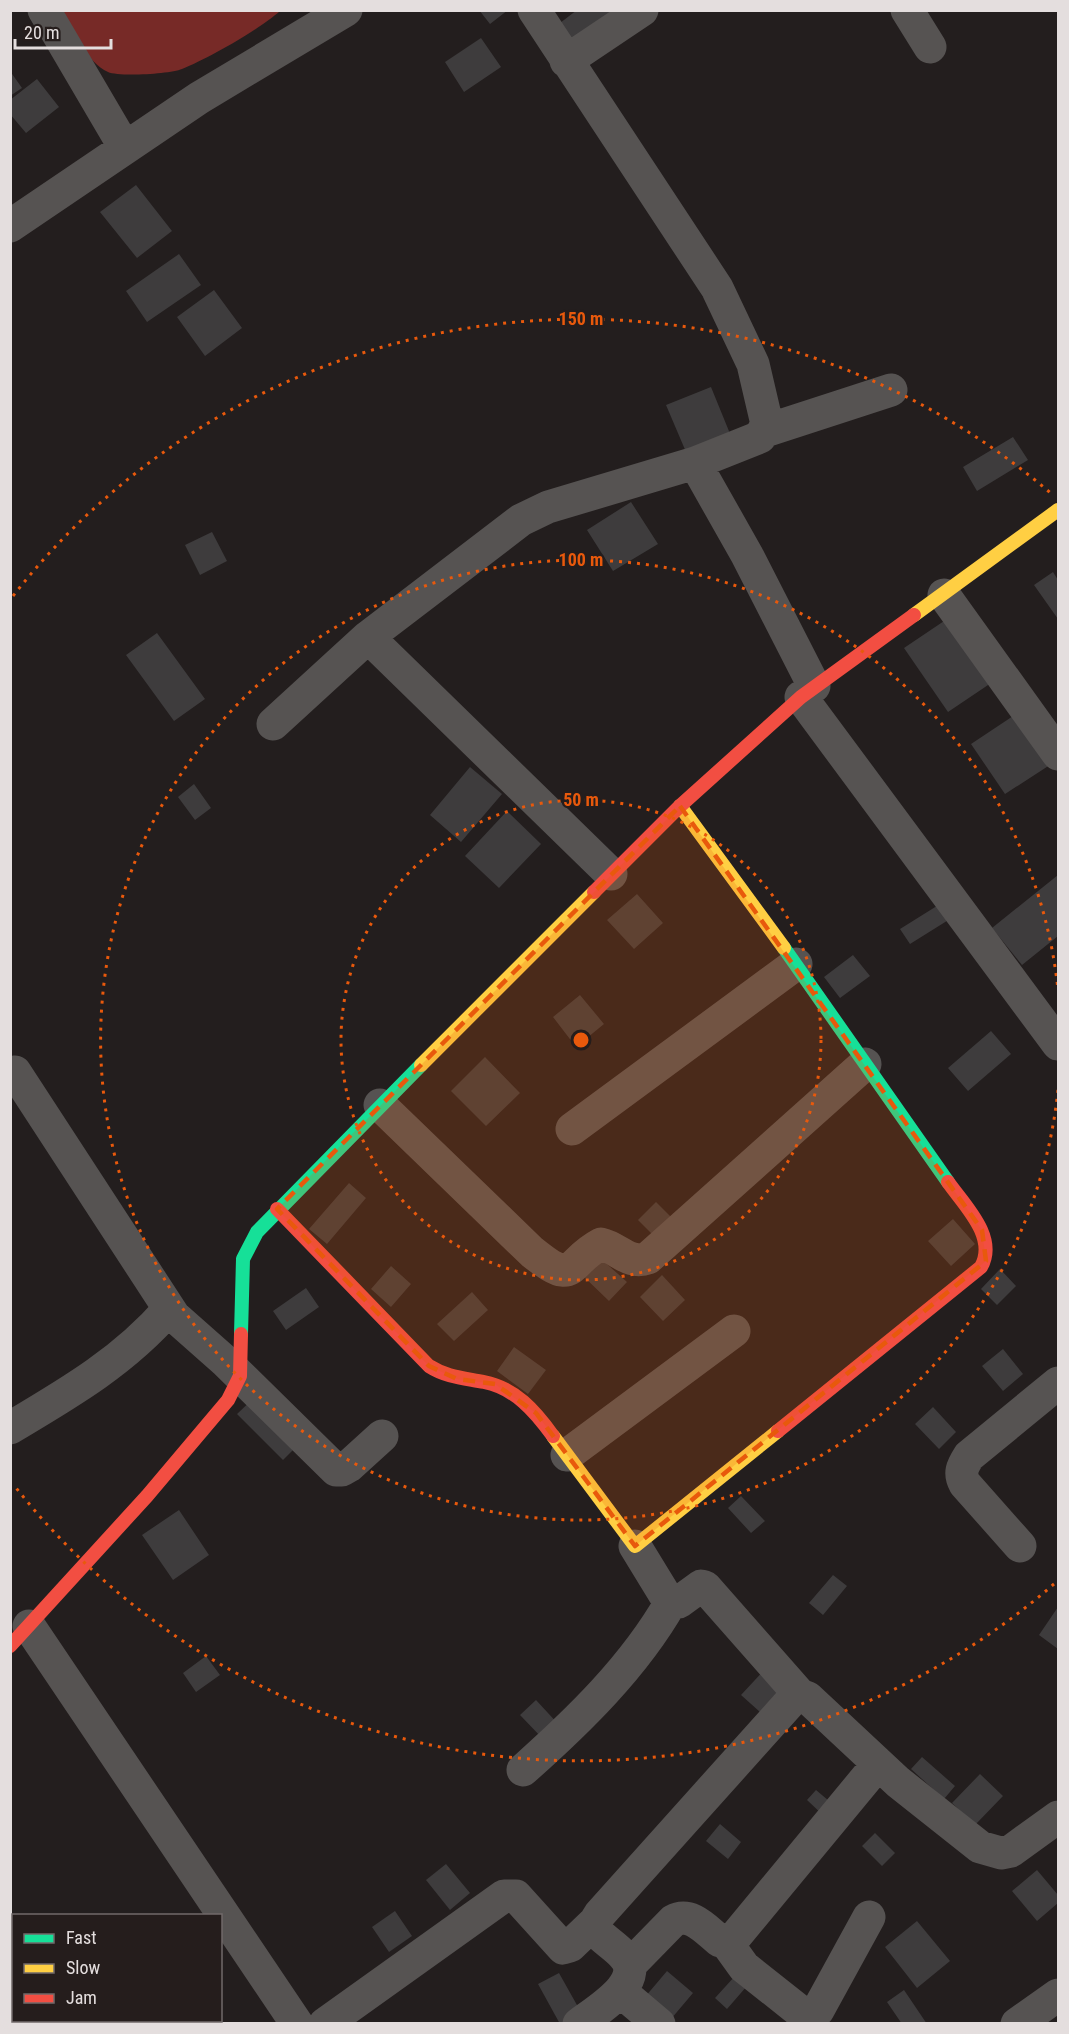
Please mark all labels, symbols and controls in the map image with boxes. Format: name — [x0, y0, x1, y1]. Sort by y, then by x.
scale bar — [15, 12, 111, 50]
text: 20 m — [24, 22, 59, 43]
text: 150 m — [559, 308, 603, 329]
text: 100 m — [559, 549, 603, 570]
text: 50 m — [563, 789, 599, 810]
centre of rings — [571, 1030, 591, 1050]
legend — [12, 1914, 222, 2022]
text: Fast — [66, 1927, 97, 1948]
text: Slow — [66, 1957, 101, 1978]
text: Jam — [66, 1987, 97, 2008]

